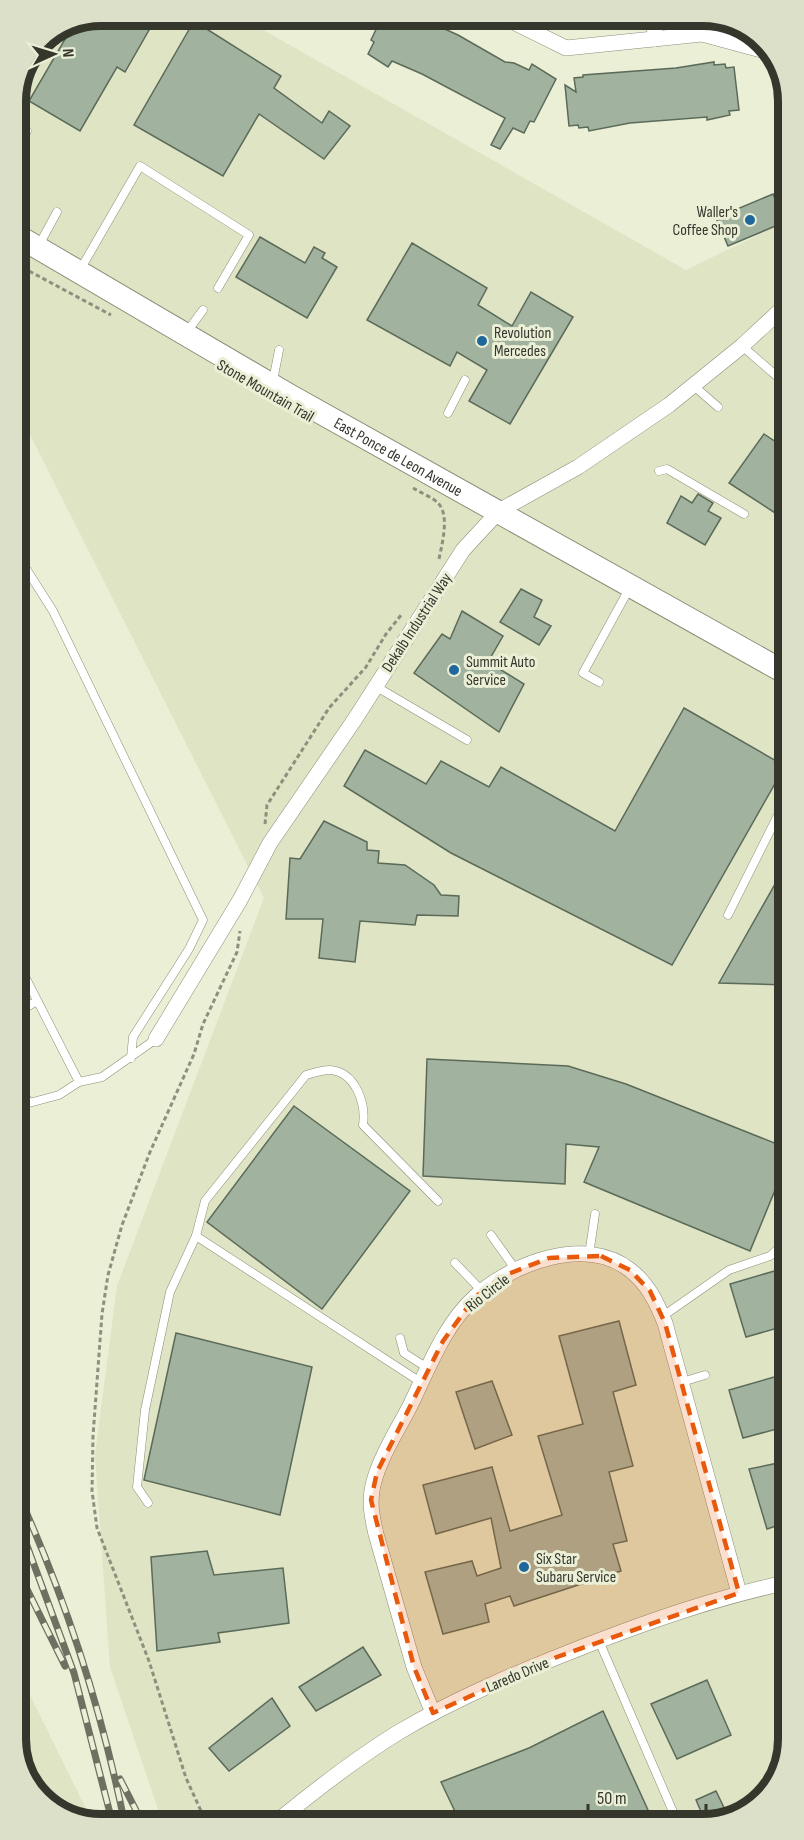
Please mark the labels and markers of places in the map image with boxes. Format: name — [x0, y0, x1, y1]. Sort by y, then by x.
place label: Waller's Coffee Shop — [673, 203, 738, 240]
marker: Waller's Coffee Shop — [743, 213, 757, 227]
place label: Revolution Mercedes — [494, 324, 551, 361]
marker: Revolution Mercedes — [475, 334, 489, 348]
place label: Summit Auto Service — [466, 653, 535, 690]
marker: Summit Auto Service — [447, 663, 461, 677]
place label: Six Star Subaru Service — [536, 1550, 616, 1587]
marker: Six Star Subaru Service — [517, 1560, 531, 1574]

